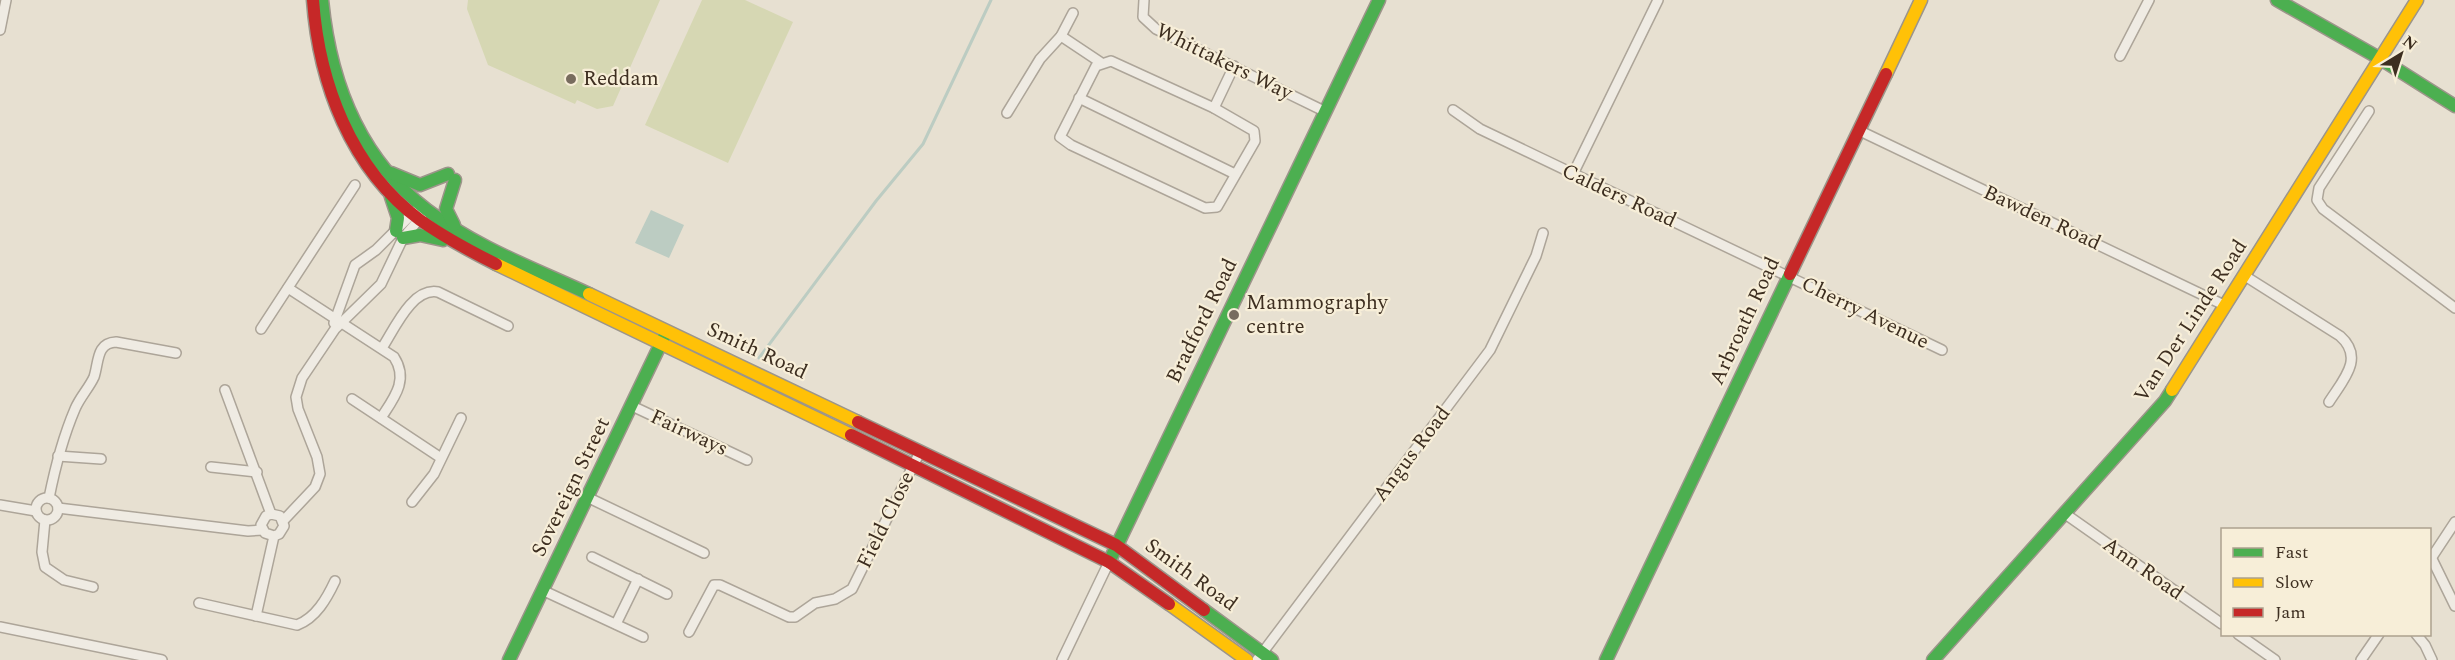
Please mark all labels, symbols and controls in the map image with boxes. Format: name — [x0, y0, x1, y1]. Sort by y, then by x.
street label: Whittakers Way — [1150, 15, 1299, 109]
north arrow — [2371, 24, 2431, 84]
text: N — [2397, 29, 2422, 56]
place label: Reddam — [583, 63, 659, 95]
marker: Reddam — [564, 72, 578, 86]
street label: Calders Road — [1556, 155, 1682, 237]
street label: Bawden Road — [1978, 177, 2106, 259]
street label: Van Der Linde Road — [2126, 233, 2256, 409]
street label: Arbroath Road — [1701, 252, 1789, 390]
street label: Bradford Road — [1158, 253, 1246, 389]
street label: Cherry Avenue — [1796, 268, 1934, 358]
place label: Mammography centre — [1246, 287, 1389, 343]
marker: Mammography centre — [1227, 308, 1241, 322]
street label: Smith Road — [701, 314, 813, 388]
street label: Angus Road — [1365, 399, 1459, 509]
street label: Fairways — [645, 401, 733, 465]
street label: Sovereign Street — [523, 412, 619, 562]
street label: Field Close — [849, 466, 923, 574]
legend — [2221, 528, 2431, 636]
street label: Ann Road — [2096, 529, 2190, 609]
street label: Smith Road — [1138, 530, 1244, 620]
text: Fast — [2275, 539, 2308, 566]
text: Slow — [2275, 569, 2314, 596]
text: Jam — [2275, 599, 2306, 626]

